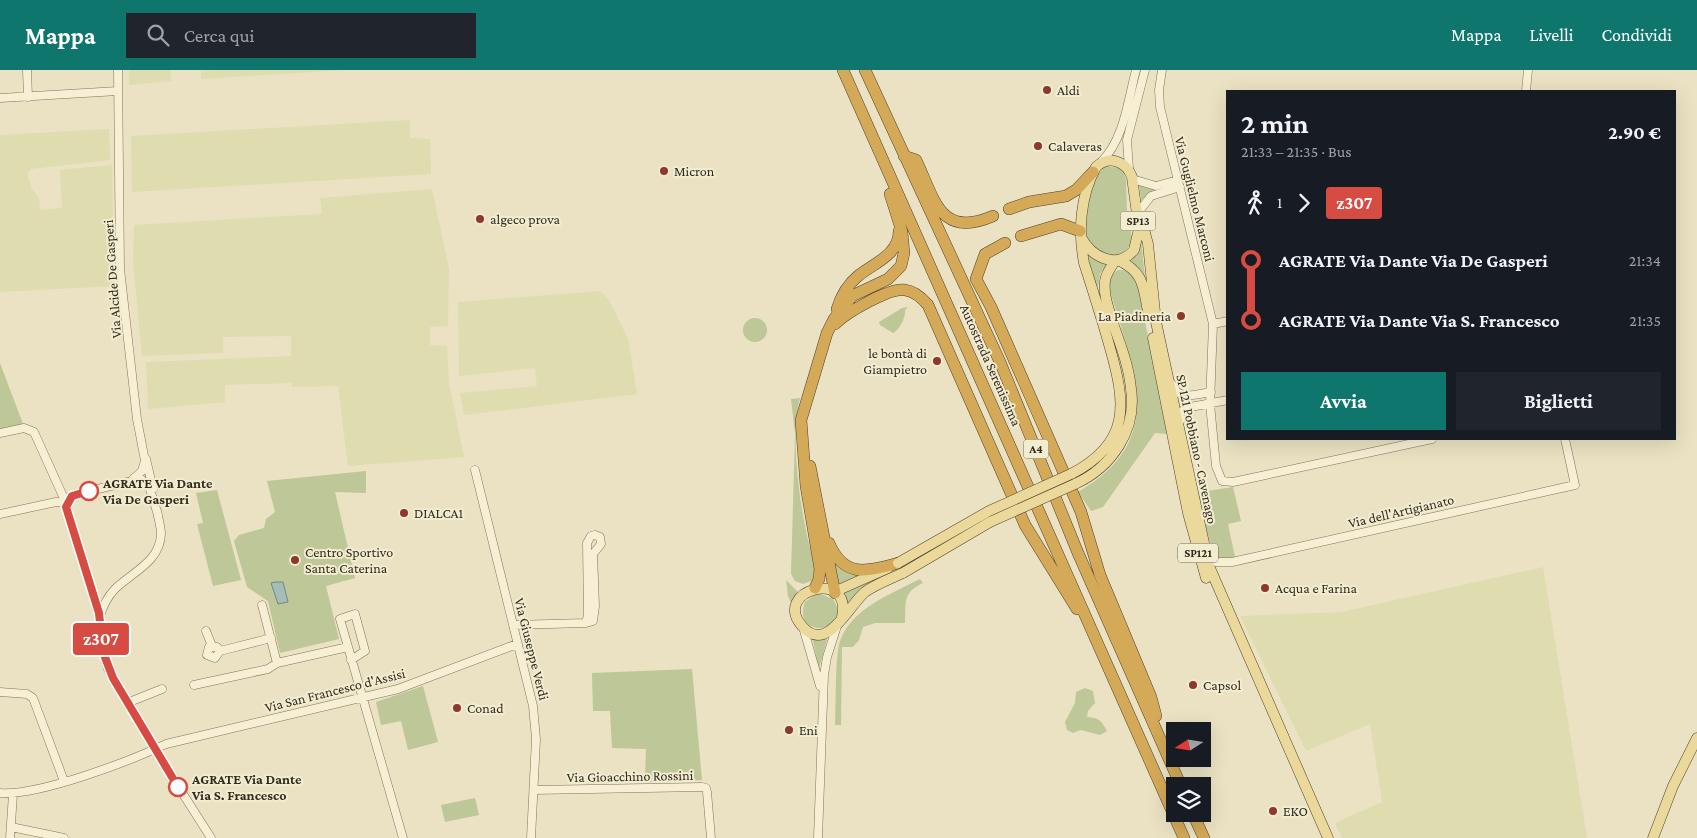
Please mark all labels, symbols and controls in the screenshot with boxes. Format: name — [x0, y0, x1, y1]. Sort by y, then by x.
search box — [126, 13, 476, 58]
icon: search — [144, 21, 172, 49]
text: Mappa — [25, 22, 96, 49]
text: Cerca qui — [184, 25, 255, 46]
text: Mappa — [1451, 25, 1502, 45]
text: Livelli — [1530, 25, 1573, 45]
text: Condividi — [1601, 25, 1672, 45]
place label: Aldi — [1057, 82, 1080, 98]
marker: Aldi — [1041, 84, 1053, 96]
text: 2 min — [1241, 108, 1309, 139]
text: 2.90 € — [1608, 122, 1661, 143]
street label: Via Guglielmo Marconi — [1172, 135, 1218, 263]
place label: Calaveras — [1048, 138, 1102, 154]
marker: Calaveras — [1032, 140, 1044, 152]
text: 21:33 – 21:35 · Bus — [1241, 143, 1352, 160]
place label: Micron — [674, 163, 715, 179]
marker: Micron — [658, 165, 670, 177]
icon: walk — [1241, 189, 1269, 217]
icon: forward — [1290, 189, 1318, 217]
text: z307 — [1336, 193, 1372, 213]
text: 1 — [1277, 194, 1282, 211]
place label: algeco prova — [490, 211, 561, 227]
road number: SP13 — [1120, 212, 1156, 230]
marker: algeco prova — [474, 213, 486, 225]
street label: Via Alcide De Gasperi — [100, 219, 124, 339]
text: AGRATE Via Dante Via De Gasperi — [1279, 250, 1548, 271]
text: 21:34 — [1629, 252, 1661, 269]
street label: Autostrada Serenissima — [957, 302, 1025, 429]
place label: La Piadineria — [1098, 308, 1172, 324]
marker: La Piadineria — [1175, 310, 1187, 322]
text: AGRATE Via Dante Via S. Francesco — [1279, 310, 1560, 331]
text: 21:35 — [1629, 312, 1661, 329]
place label: le bontà di Giampietro — [863, 345, 927, 377]
marker: le bontà di Giampietro — [931, 355, 943, 367]
button: Avvia — [1241, 372, 1446, 430]
button: Biglietti — [1456, 372, 1661, 430]
street label: SP 121 Pobbiano - Cavenago — [1173, 373, 1221, 525]
road number: A4 — [1024, 439, 1048, 458]
place label: AGRATE Via Dante Via De Gasperi — [102, 475, 213, 507]
marker: AGRATE Via Dante Via De Gasperi — [79, 481, 99, 501]
street label: Via dell'Artigianato — [1347, 491, 1456, 531]
place label: DIALCA1 — [414, 505, 464, 521]
marker: DIALCA1 — [398, 507, 410, 519]
road number: SP121 — [1178, 543, 1218, 562]
place label: Centro Sportivo Santa Caterina — [305, 544, 393, 576]
marker: Centro Sportivo Santa Caterina — [289, 554, 301, 566]
place label: Acqua e Farina — [1275, 580, 1357, 596]
marker: Acqua e Farina — [1259, 582, 1271, 594]
street label: Via Giuseppe Verdi — [512, 596, 553, 702]
line badge: z307 — [66, 623, 136, 655]
text: z307 — [83, 629, 119, 649]
street label: Via San Francesco d'Assisi — [263, 665, 407, 715]
place label: Capsol — [1203, 677, 1241, 693]
marker: Capsol — [1187, 679, 1199, 691]
place label: Conad — [467, 700, 504, 716]
marker: Conad — [451, 702, 463, 714]
place label: Eni — [799, 722, 818, 738]
north arrow — [1166, 722, 1211, 768]
map controls — [1166, 722, 1211, 822]
marker: Eni — [783, 724, 795, 736]
street label: Via Gioacchino Rossini — [567, 767, 694, 785]
place label: AGRATE Via Dante Via S. Francesco — [191, 771, 302, 803]
marker: AGRATE Via Dante Via S. Francesco — [168, 777, 188, 797]
button: layers — [1166, 777, 1211, 822]
place label: EKO — [1283, 803, 1308, 819]
marker: EKO — [1267, 805, 1279, 817]

